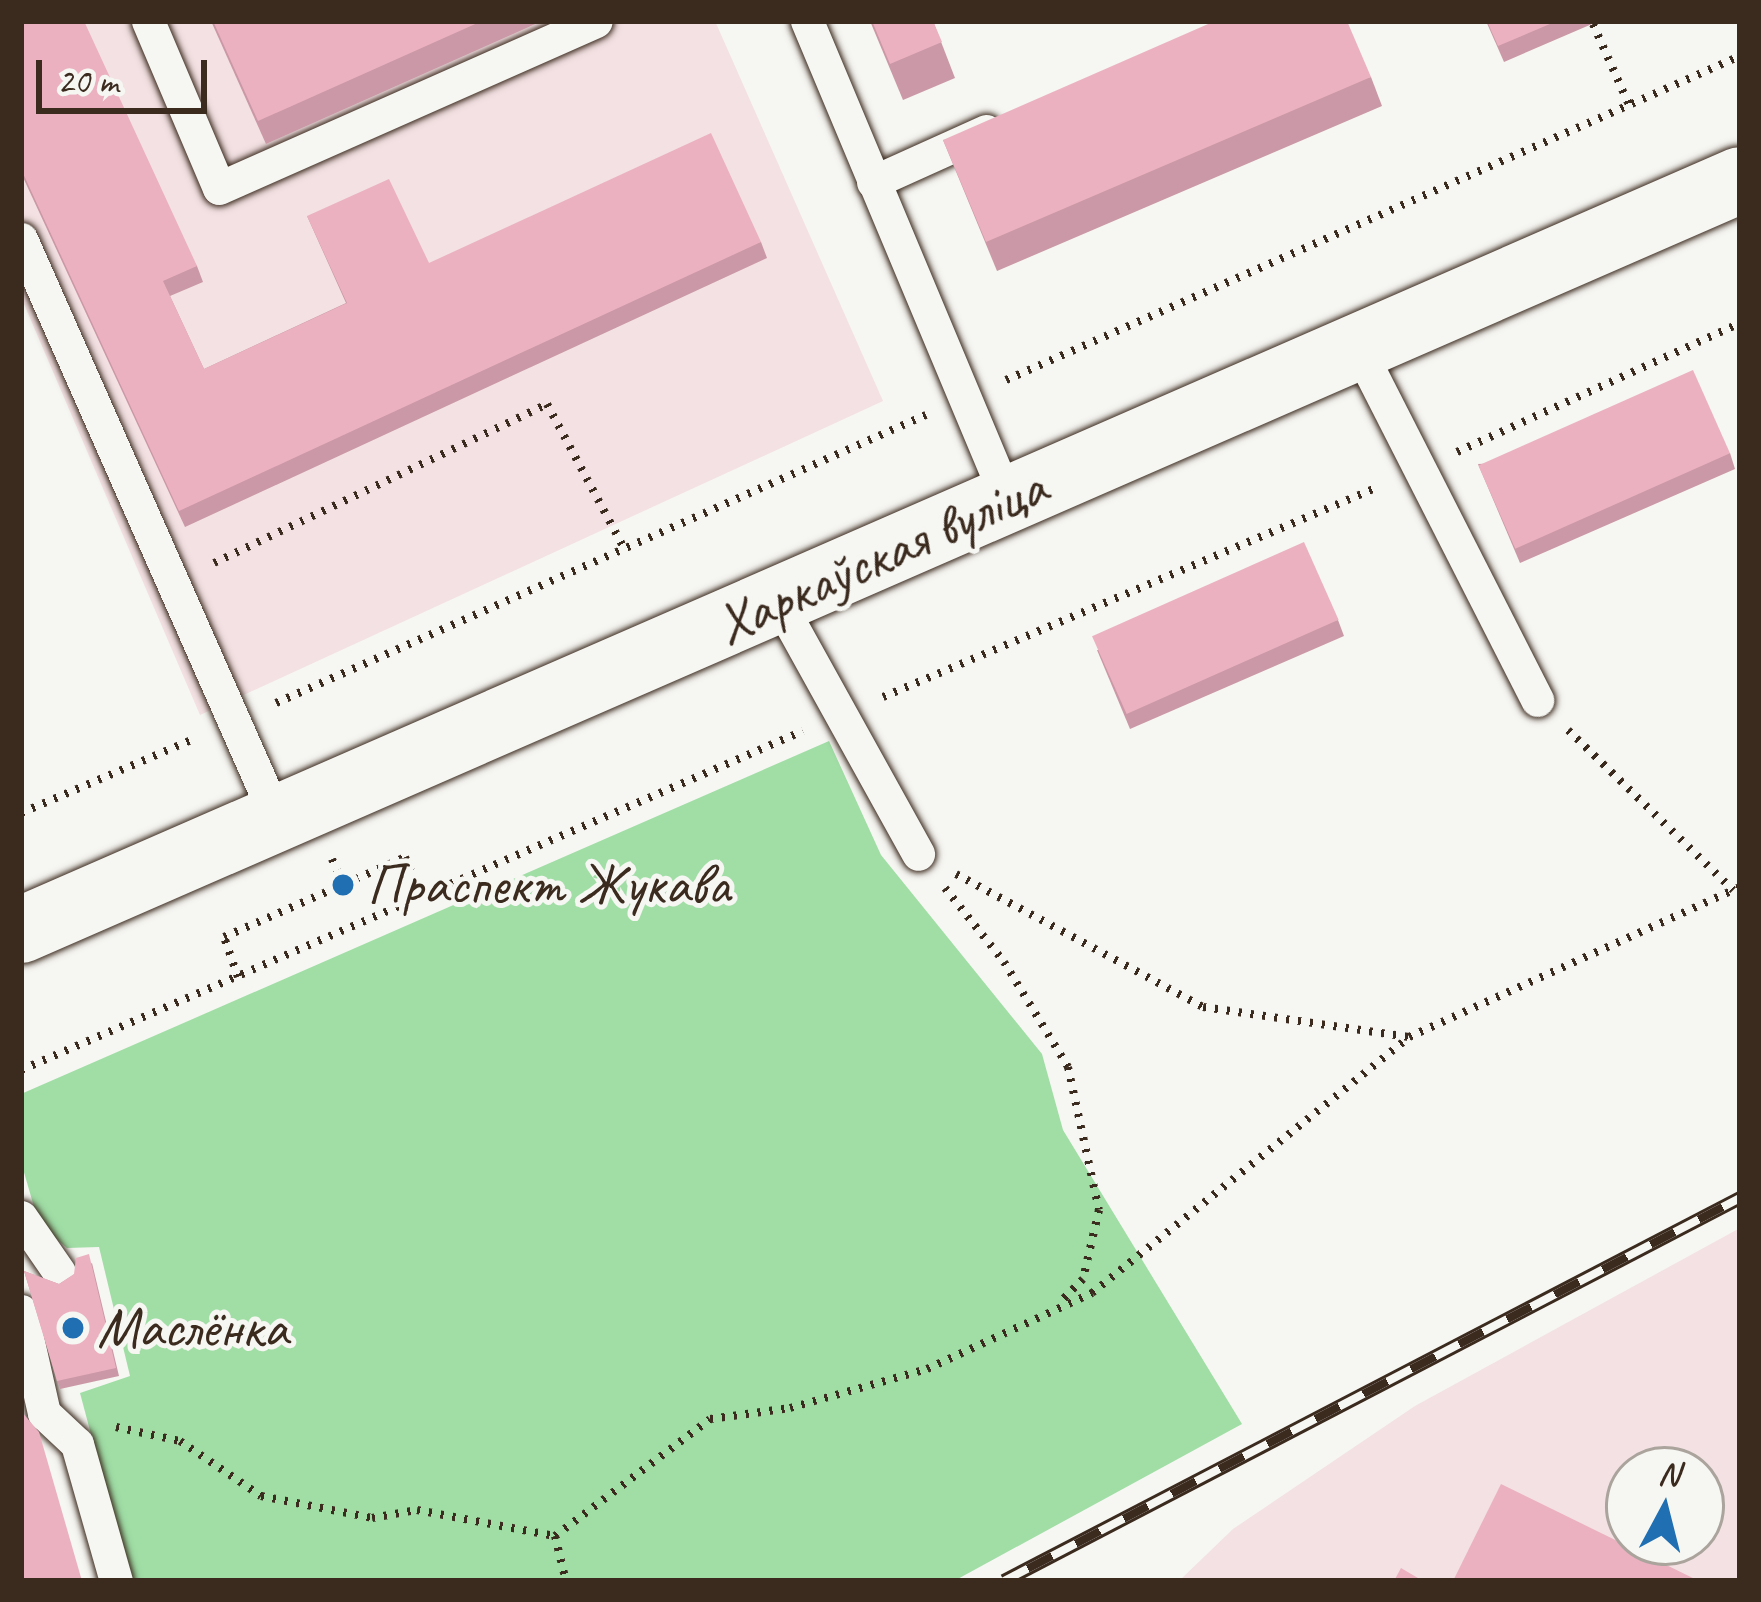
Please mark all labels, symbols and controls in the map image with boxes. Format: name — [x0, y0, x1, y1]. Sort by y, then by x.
scale bar — [42, 36, 213, 110]
text: 20 m — [57, 58, 118, 104]
street label: Харкаўская вуліца — [707, 454, 1055, 658]
place label: Праспект Жукава — [367, 851, 728, 919]
marker: Праспект Жукава — [330, 872, 356, 898]
place label: Маслёнка — [97, 1294, 288, 1362]
marker: Маслёнка — [60, 1315, 86, 1341]
north arrow — [1605, 1446, 1725, 1566]
text: N — [1656, 1451, 1682, 1495]

